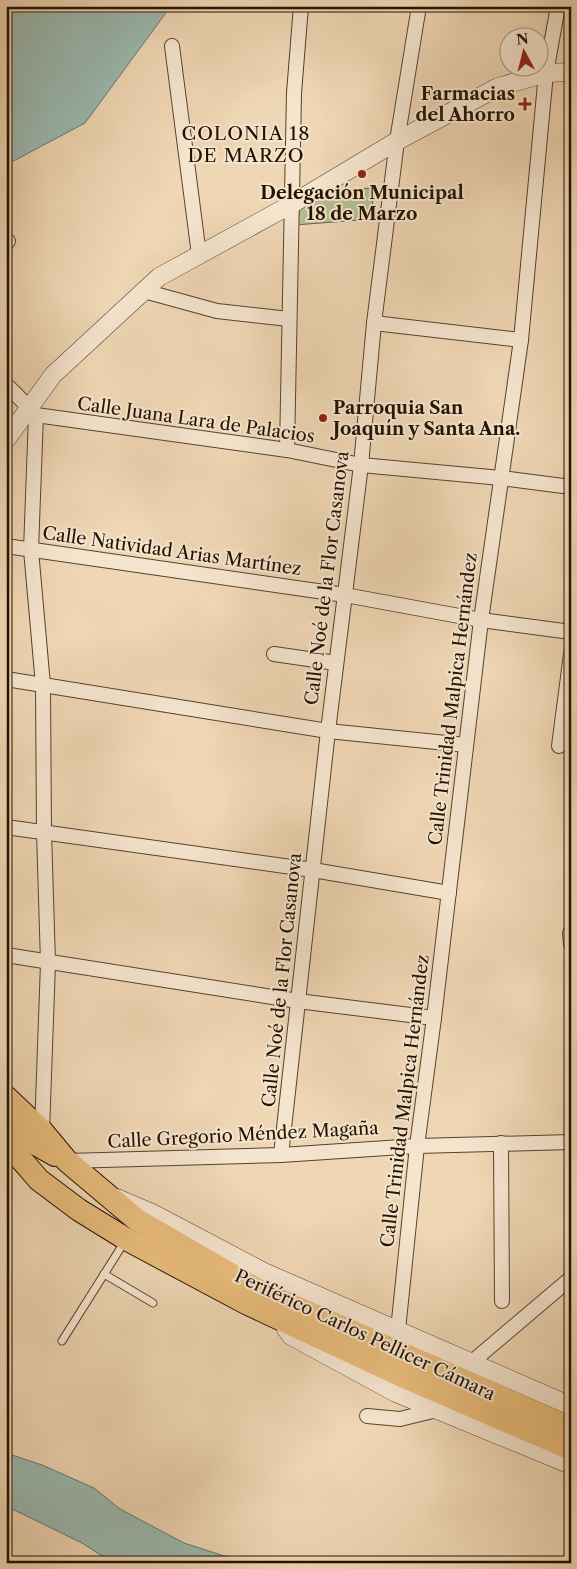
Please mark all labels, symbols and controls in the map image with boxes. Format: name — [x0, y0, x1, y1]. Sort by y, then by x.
north arrow — [500, 28, 550, 78]
text: N — [515, 29, 530, 49]
place label: Farmacias del Ahorro — [416, 83, 515, 126]
marker: Farmacias del Ahorro — [519, 98, 531, 110]
district label: COLONIA 18 DE MARZO — [182, 122, 310, 167]
marker: Delegación Municipal 18 de Marzo — [356, 168, 368, 180]
place label: Delegación Municipal 18 de Marzo — [260, 182, 464, 225]
street label: Calle Juana Lara de Palacios — [76, 392, 316, 448]
place label: Parroquia San Joaquín y Santa Ana. — [330, 397, 520, 440]
marker: Parroquia San Joaquín y Santa Ana. — [317, 412, 329, 424]
street label: Calle Noé de la Flor Casanova — [300, 449, 354, 706]
street label: Calle Natividad Arias Martínez — [41, 522, 303, 580]
street label: Calle Trinidad Malpica Hernández — [424, 551, 482, 847]
street label: Calle Noé de la Flor Casanova — [258, 851, 306, 1108]
street label: Calle Trinidad Malpica Hernández — [376, 953, 434, 1249]
street label: Calle Gregorio Méndez Magaña — [107, 1117, 380, 1153]
street label: Periférico Carlos Pellicer Cámara — [231, 1265, 499, 1405]

